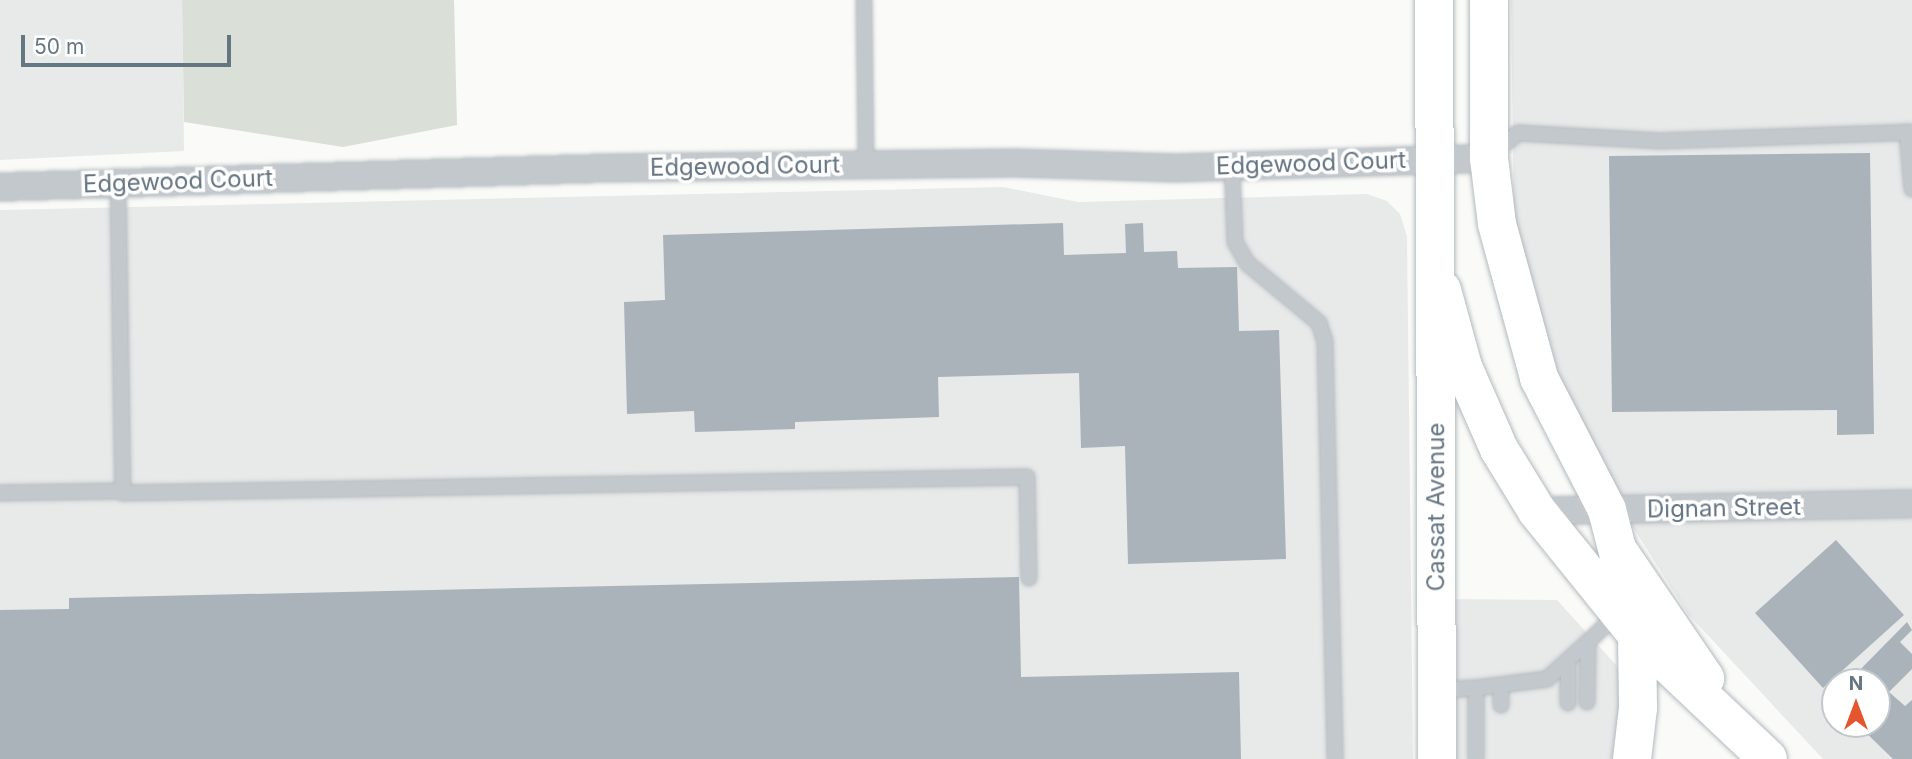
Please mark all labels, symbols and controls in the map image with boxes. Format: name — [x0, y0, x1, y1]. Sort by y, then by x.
scale bar — [24, 21, 234, 65]
text: 50 m — [34, 34, 84, 59]
street label: Edgewood Court — [1215, 145, 1407, 181]
street label: Edgewood Court — [650, 150, 840, 182]
street label: Edgewood Court — [82, 163, 274, 199]
street label: Cassat Avenue — [1422, 423, 1450, 591]
street label: Dignan Street — [1647, 492, 1801, 524]
north arrow — [1821, 668, 1891, 738]
text: N — [1849, 672, 1863, 695]

